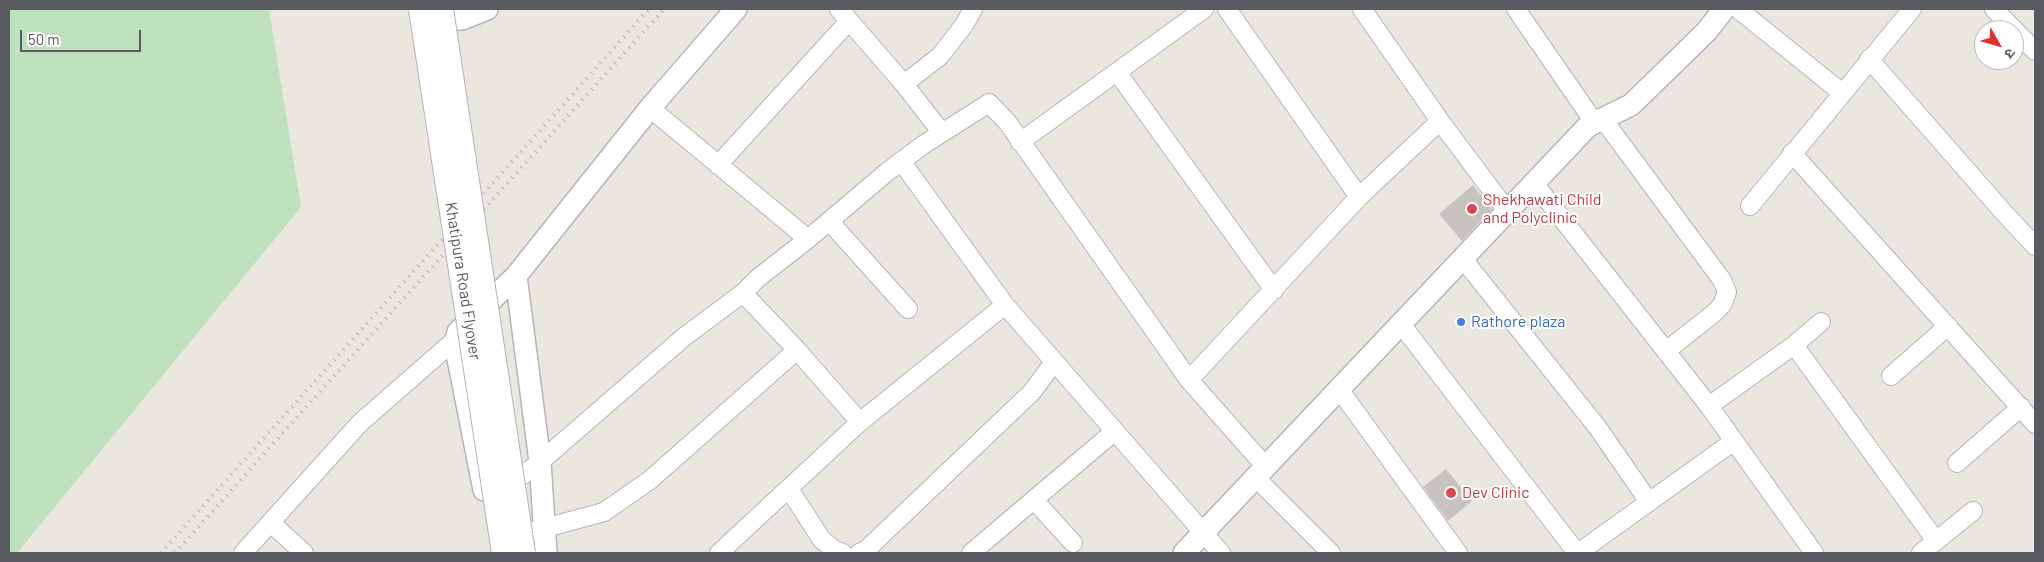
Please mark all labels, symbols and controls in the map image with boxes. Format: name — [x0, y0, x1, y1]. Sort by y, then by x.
scale bar — [22, 20, 144, 52]
north arrow — [1974, 20, 2024, 70]
text: 50 m — [28, 30, 60, 48]
text: उ — [2001, 45, 2020, 62]
place label: Shekhawati Child and Polyclinic — [1483, 190, 1602, 228]
street label: Khatipura Road Flyover — [441, 201, 485, 361]
marker: Shekhawati Child and Polyclinic — [1465, 202, 1479, 216]
place label: Rathore plaza — [1471, 312, 1565, 332]
marker: Rathore plaza — [1455, 316, 1467, 328]
place label: Dev Clinic — [1462, 483, 1530, 503]
marker: Dev Clinic — [1444, 486, 1458, 500]

